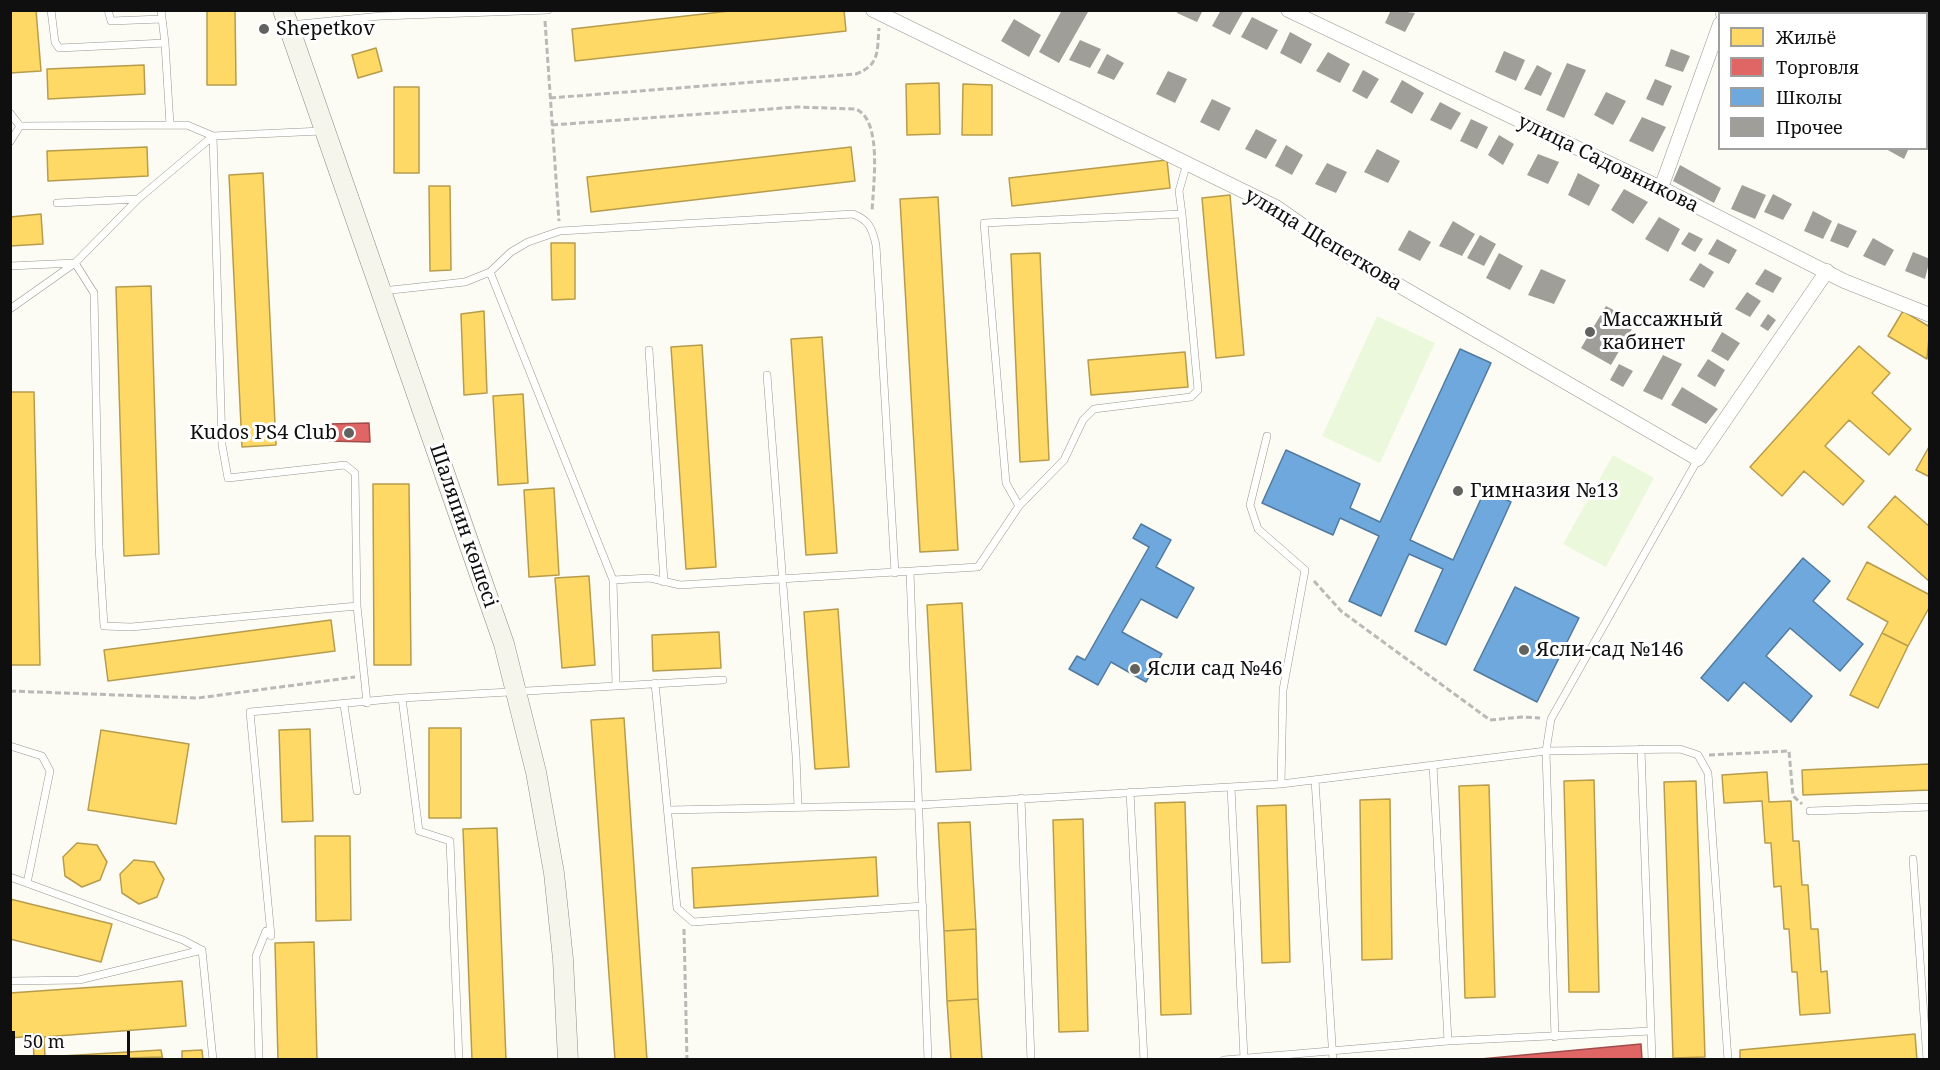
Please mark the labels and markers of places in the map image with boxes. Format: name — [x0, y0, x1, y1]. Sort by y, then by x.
place label: Shepetkov — [276, 17, 375, 41]
marker: Shepetkov — [257, 22, 271, 36]
place label: Массажный кабинет — [1602, 308, 1723, 355]
marker: Массажный кабинет — [1583, 325, 1597, 339]
place label: Kudos PS4 Club — [190, 421, 337, 445]
marker: Kudos PS4 Club — [342, 426, 356, 440]
place label: Гимназия №13 — [1470, 479, 1619, 503]
marker: Гимназия №13 — [1451, 484, 1465, 498]
place label: Ясли-сад №146 — [1536, 638, 1684, 662]
marker: Ясли-сад №146 — [1517, 643, 1531, 657]
place label: Ясли сад №46 — [1147, 657, 1283, 681]
marker: Ясли сад №46 — [1128, 662, 1142, 676]

